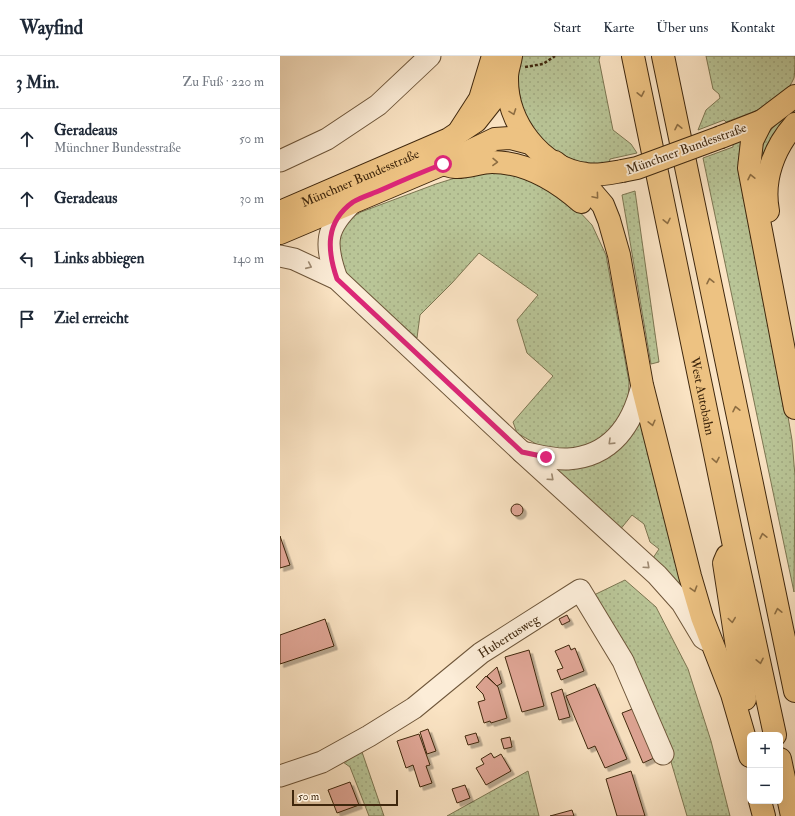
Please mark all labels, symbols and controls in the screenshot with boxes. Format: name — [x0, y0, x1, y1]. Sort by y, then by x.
text: Wayfind — [20, 16, 83, 40]
text: Start — [553, 19, 581, 36]
text: Karte — [603, 19, 634, 36]
text: Über uns — [656, 19, 708, 36]
text: Kontakt — [730, 19, 775, 36]
text: 3 Min. — [16, 72, 59, 93]
text: Zu Fuß · 220 m — [183, 74, 264, 90]
one-way arrow — [637, 91, 645, 97]
one-way arrow — [509, 108, 517, 115]
street label: Münchner Bundesstraße — [624, 120, 749, 178]
text: Geradeaus — [54, 121, 117, 140]
one-way arrow — [674, 123, 682, 130]
icon: ahead — [16, 128, 38, 150]
text: 50 m — [239, 131, 264, 147]
text: Münchner Bundesstraße — [54, 140, 181, 156]
street label: Münchner Bundesstraße — [299, 146, 422, 211]
route start — [434, 155, 452, 173]
one-way arrow — [492, 158, 498, 166]
one-way arrow — [748, 174, 756, 180]
icon: ahead — [16, 188, 38, 210]
text: Geradeaus — [54, 189, 117, 208]
text: 30 m — [240, 191, 264, 207]
one-way arrow — [591, 192, 598, 199]
one-way arrow — [663, 218, 671, 225]
icon: left — [16, 248, 38, 270]
text: Links abbiegen — [54, 249, 144, 268]
text: 140 m — [233, 251, 264, 267]
one-way arrow — [305, 261, 312, 269]
one-way arrow — [706, 278, 715, 284]
icon: arrive — [16, 308, 38, 330]
text: Ziel erreicht — [54, 309, 129, 328]
street label: West Autobahn — [686, 354, 718, 437]
one-way arrow — [733, 405, 741, 412]
one-way arrow — [647, 419, 655, 426]
one-way arrow — [608, 437, 616, 445]
route end — [537, 448, 555, 466]
one-way arrow — [712, 457, 720, 463]
one-way arrow — [546, 473, 553, 480]
one-way arrow — [759, 533, 767, 539]
one-way arrow — [642, 561, 650, 568]
one-way arrow — [689, 586, 698, 593]
one-way arrow — [775, 608, 783, 615]
street label: Hubertusweg — [475, 611, 543, 662]
one-way arrow — [727, 617, 736, 623]
one-way arrow — [755, 658, 763, 665]
map controls — [747, 732, 783, 804]
button: + — [747, 732, 783, 768]
button: − — [747, 768, 783, 804]
scale bar — [292, 788, 398, 807]
text: 50 m — [298, 790, 319, 803]

